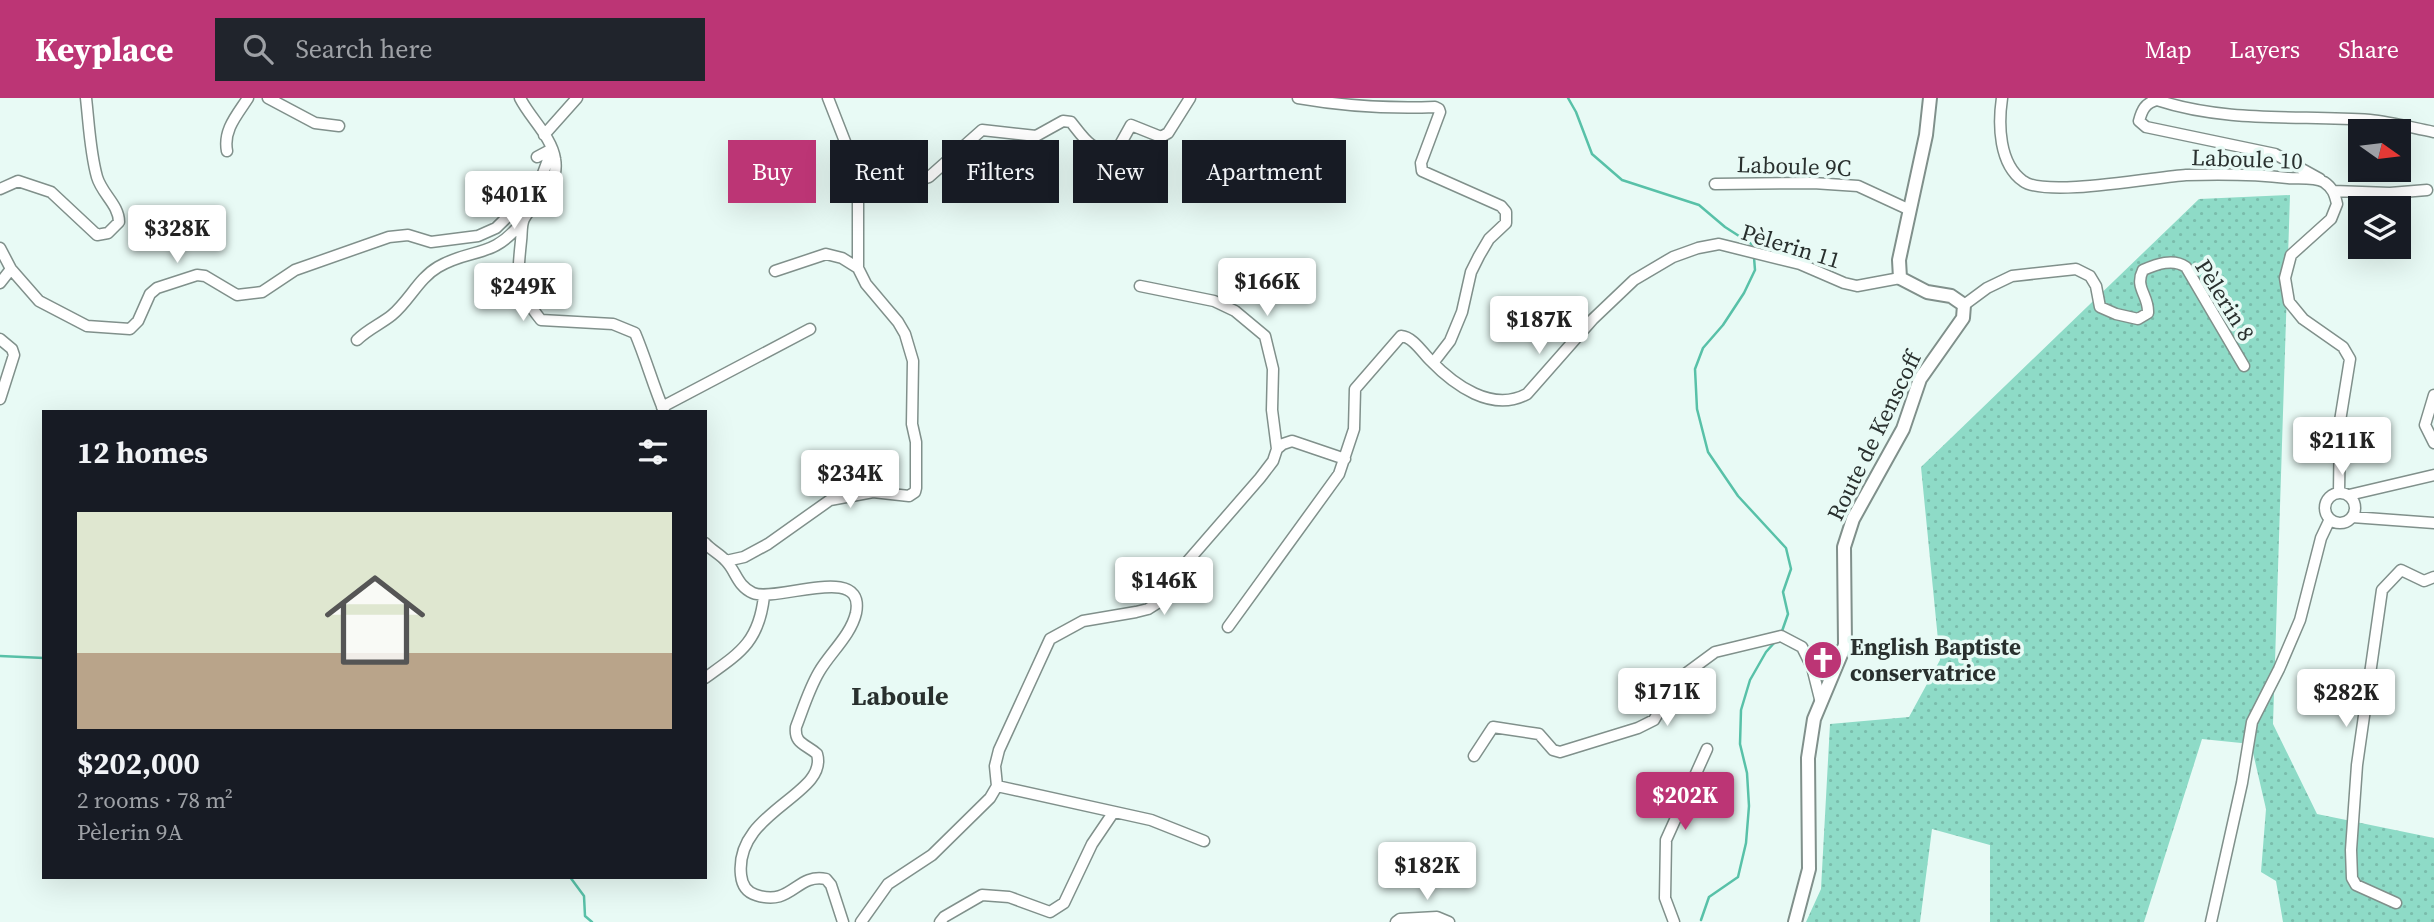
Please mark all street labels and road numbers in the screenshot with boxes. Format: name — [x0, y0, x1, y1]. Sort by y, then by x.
street label: Laboule 10 — [2191, 141, 2303, 177]
street label: Laboule 9C — [1736, 148, 1852, 184]
street label: Pèlerin 11 — [1738, 216, 1844, 276]
street label: Pèlerin 8 — [2187, 253, 2263, 347]
street label: Route de Kenscoff — [1819, 344, 1930, 526]

